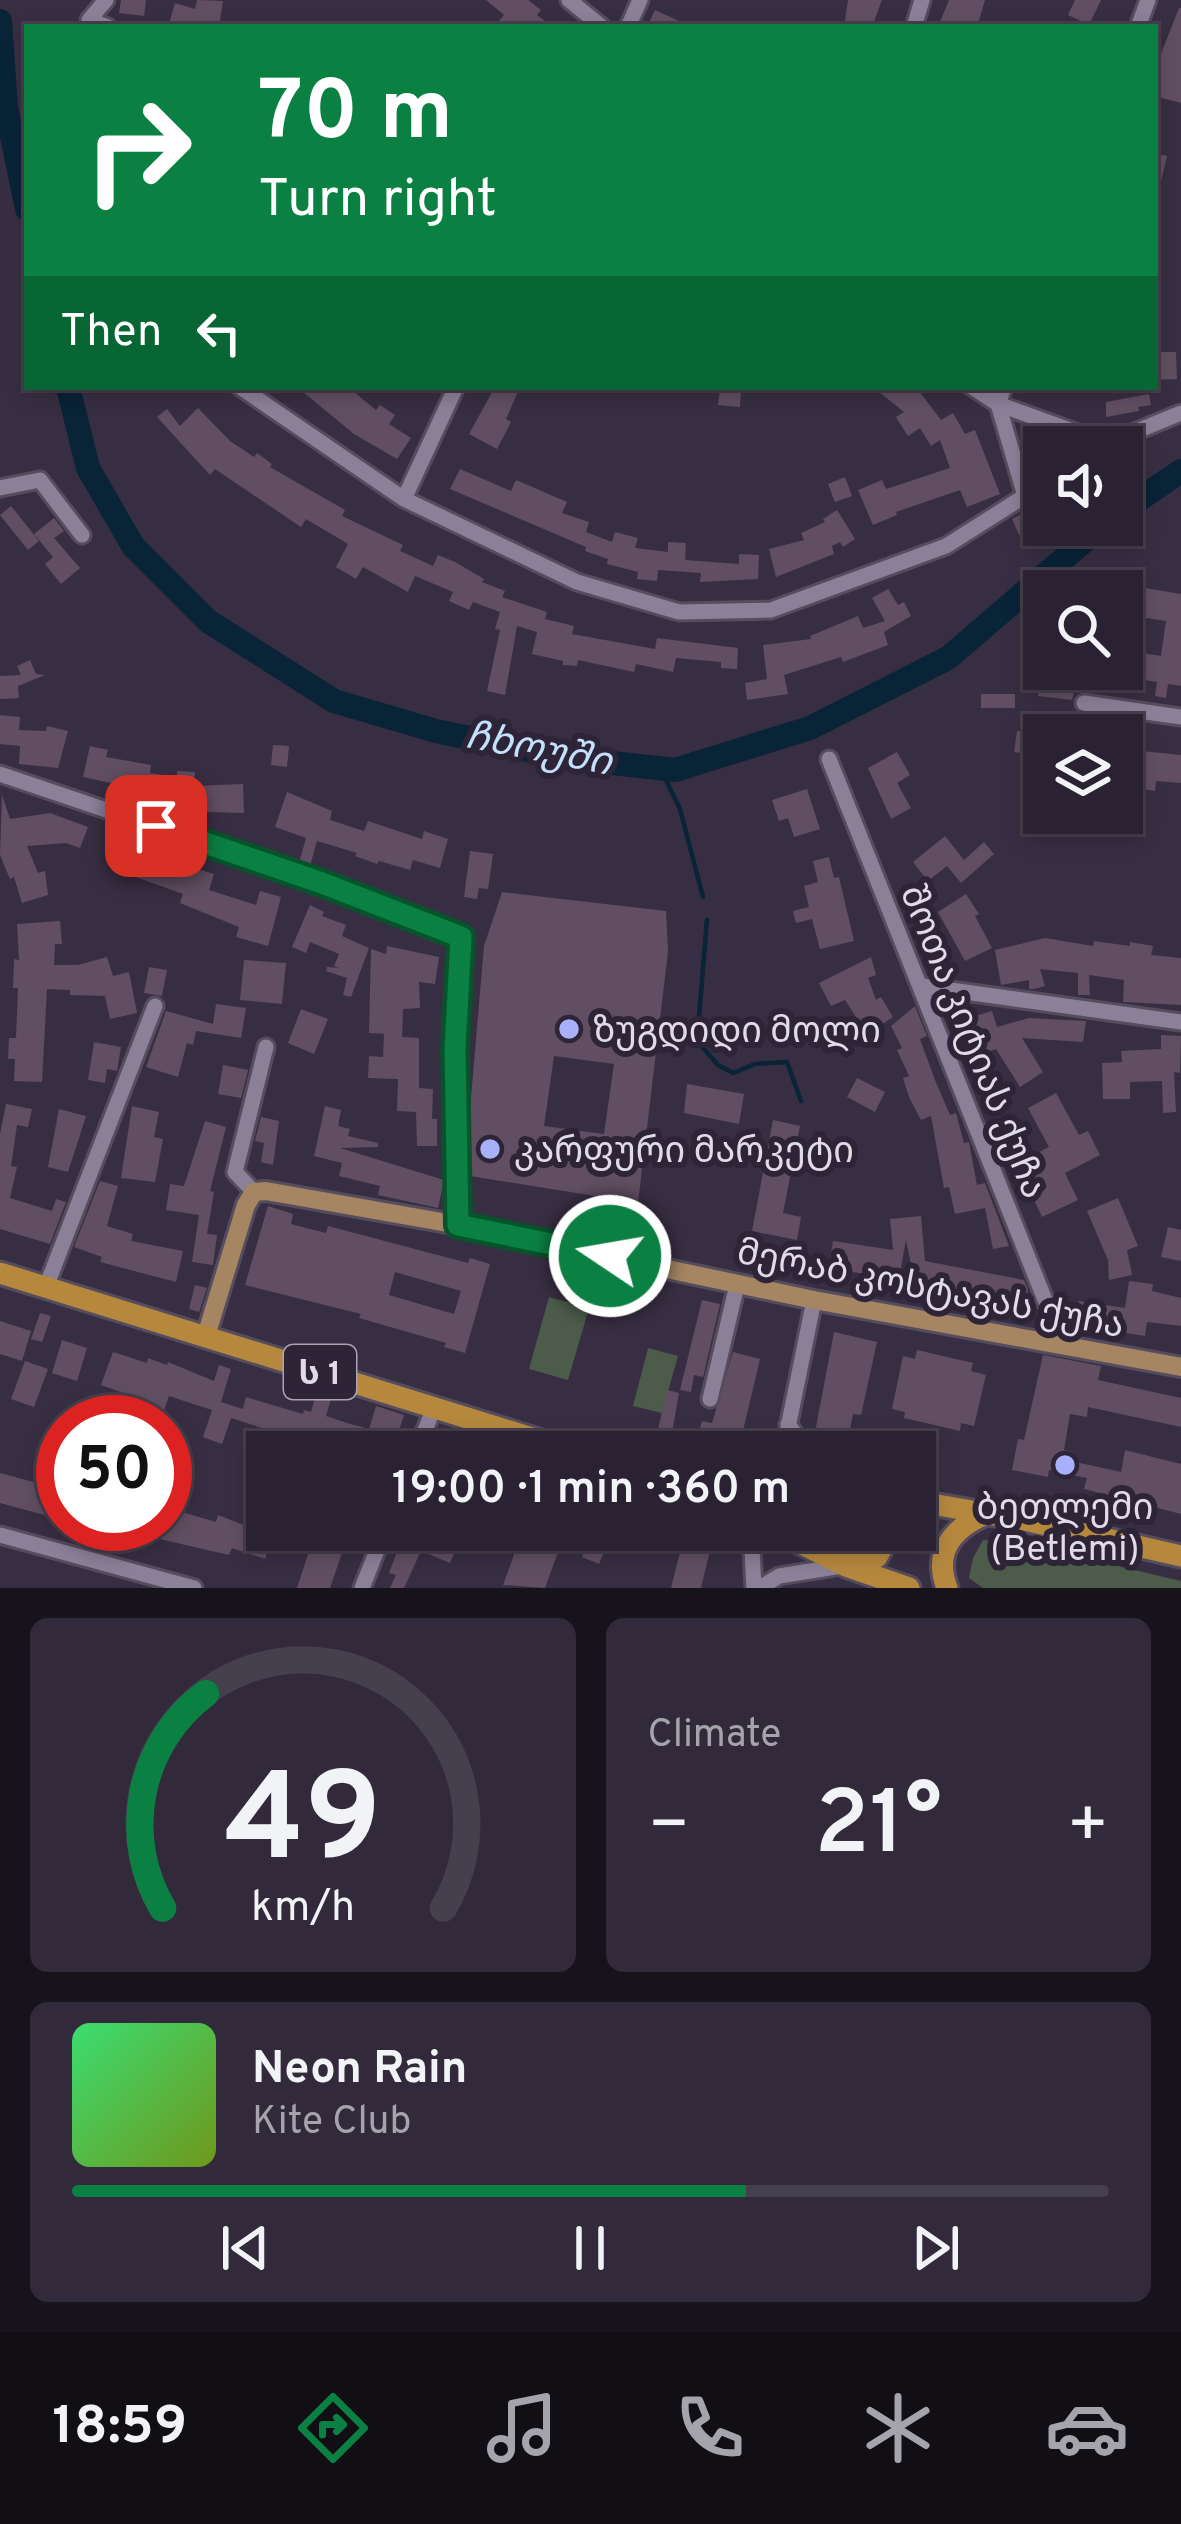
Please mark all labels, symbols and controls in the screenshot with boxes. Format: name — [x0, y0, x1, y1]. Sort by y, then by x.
text: 70 m — [258, 63, 453, 169]
icon: right — [60, 72, 216, 228]
text: Turn right — [258, 167, 497, 236]
icon: left — [186, 300, 252, 366]
text: Then — [60, 305, 162, 362]
map controls — [1023, 426, 1143, 834]
button: sound — [1023, 426, 1143, 546]
button: search — [1023, 570, 1143, 690]
water label: ჩხოუში — [461, 713, 617, 790]
button: layers — [1023, 714, 1143, 834]
pin — [105, 775, 207, 877]
icon: arrive — [123, 793, 189, 859]
street label: შოთა კიტიას ქუჩა — [887, 879, 1055, 1206]
place label: ზუგდიდი მოლი — [593, 1010, 881, 1056]
marker: ზუგდიდი მოლი — [556, 1016, 582, 1042]
place label: კარფური მარკეტი — [514, 1130, 854, 1176]
marker: კარფური მარკეტი — [477, 1136, 503, 1162]
position arrow — [547, 1193, 673, 1319]
street label: მერაბ კოსტავას ქუჩა — [733, 1231, 1128, 1351]
road number: ს 1 — [284, 1345, 356, 1399]
speed limit sign: 50 — [36, 1395, 192, 1551]
marker: ბეთლემი (Betlemi) — [1052, 1452, 1078, 1478]
text: 19:00 · 1 min · 360 m — [392, 1462, 790, 1519]
place label: ბეთლემი (Betlemi) — [977, 1487, 1153, 1574]
text: Climate — [648, 1712, 781, 1761]
text: 49 — [224, 1747, 381, 1905]
text: 21° — [815, 1772, 942, 1885]
text: − — [648, 1787, 690, 1870]
text: + — [1066, 1787, 1109, 1870]
text: km/h — [251, 1882, 355, 1936]
text: Neon Rain — [252, 2042, 468, 2099]
text: Kite Club — [252, 2099, 411, 2148]
icon: previous — [212, 2215, 278, 2281]
icon: pause — [557, 2215, 623, 2281]
icon: next — [903, 2215, 969, 2281]
icon: directions — [291, 2386, 375, 2470]
icon: music — [480, 2386, 564, 2470]
icon: phone — [668, 2386, 752, 2470]
icon: climate — [856, 2386, 940, 2470]
icon: car — [1045, 2386, 1129, 2470]
text: 18:59 — [52, 2394, 187, 2463]

